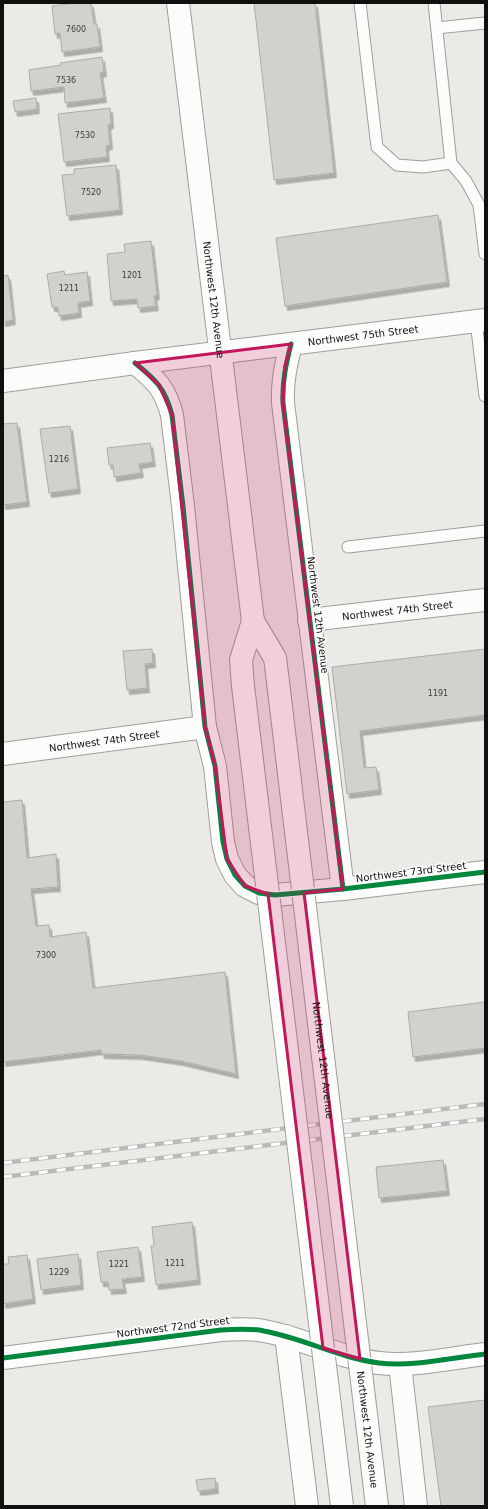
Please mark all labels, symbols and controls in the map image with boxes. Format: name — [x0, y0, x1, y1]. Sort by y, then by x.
house number: 7600 — [66, 25, 86, 34]
house number: 7536 — [56, 76, 76, 85]
house number: 7530 — [75, 131, 95, 140]
house number: 7520 — [81, 188, 101, 197]
street label: Northwest 12th Avenue — [201, 241, 227, 359]
house number: 1201 — [122, 271, 142, 280]
house number: 1211 — [59, 284, 79, 293]
street label: Northwest 75th Street — [307, 323, 419, 347]
house number: 1216 — [49, 455, 69, 464]
street label: Northwest 12th Avenue — [305, 556, 331, 674]
street label: Northwest 74th Street — [342, 598, 453, 622]
house number: 1191 — [428, 689, 448, 698]
street label: Northwest 74th Street — [48, 728, 160, 753]
street label: Northwest 73rd Street — [355, 860, 467, 884]
house number: 7300 — [36, 951, 56, 960]
street label: Northwest 12th Avenue — [311, 1001, 336, 1120]
house number: 1211 — [165, 1259, 185, 1268]
house number: 1221 — [109, 1260, 129, 1269]
house number: 1229 — [49, 1268, 69, 1277]
street label: Northwest 72nd Street — [116, 1315, 230, 1339]
street label: Northwest 12th Avenue — [355, 1370, 380, 1489]

